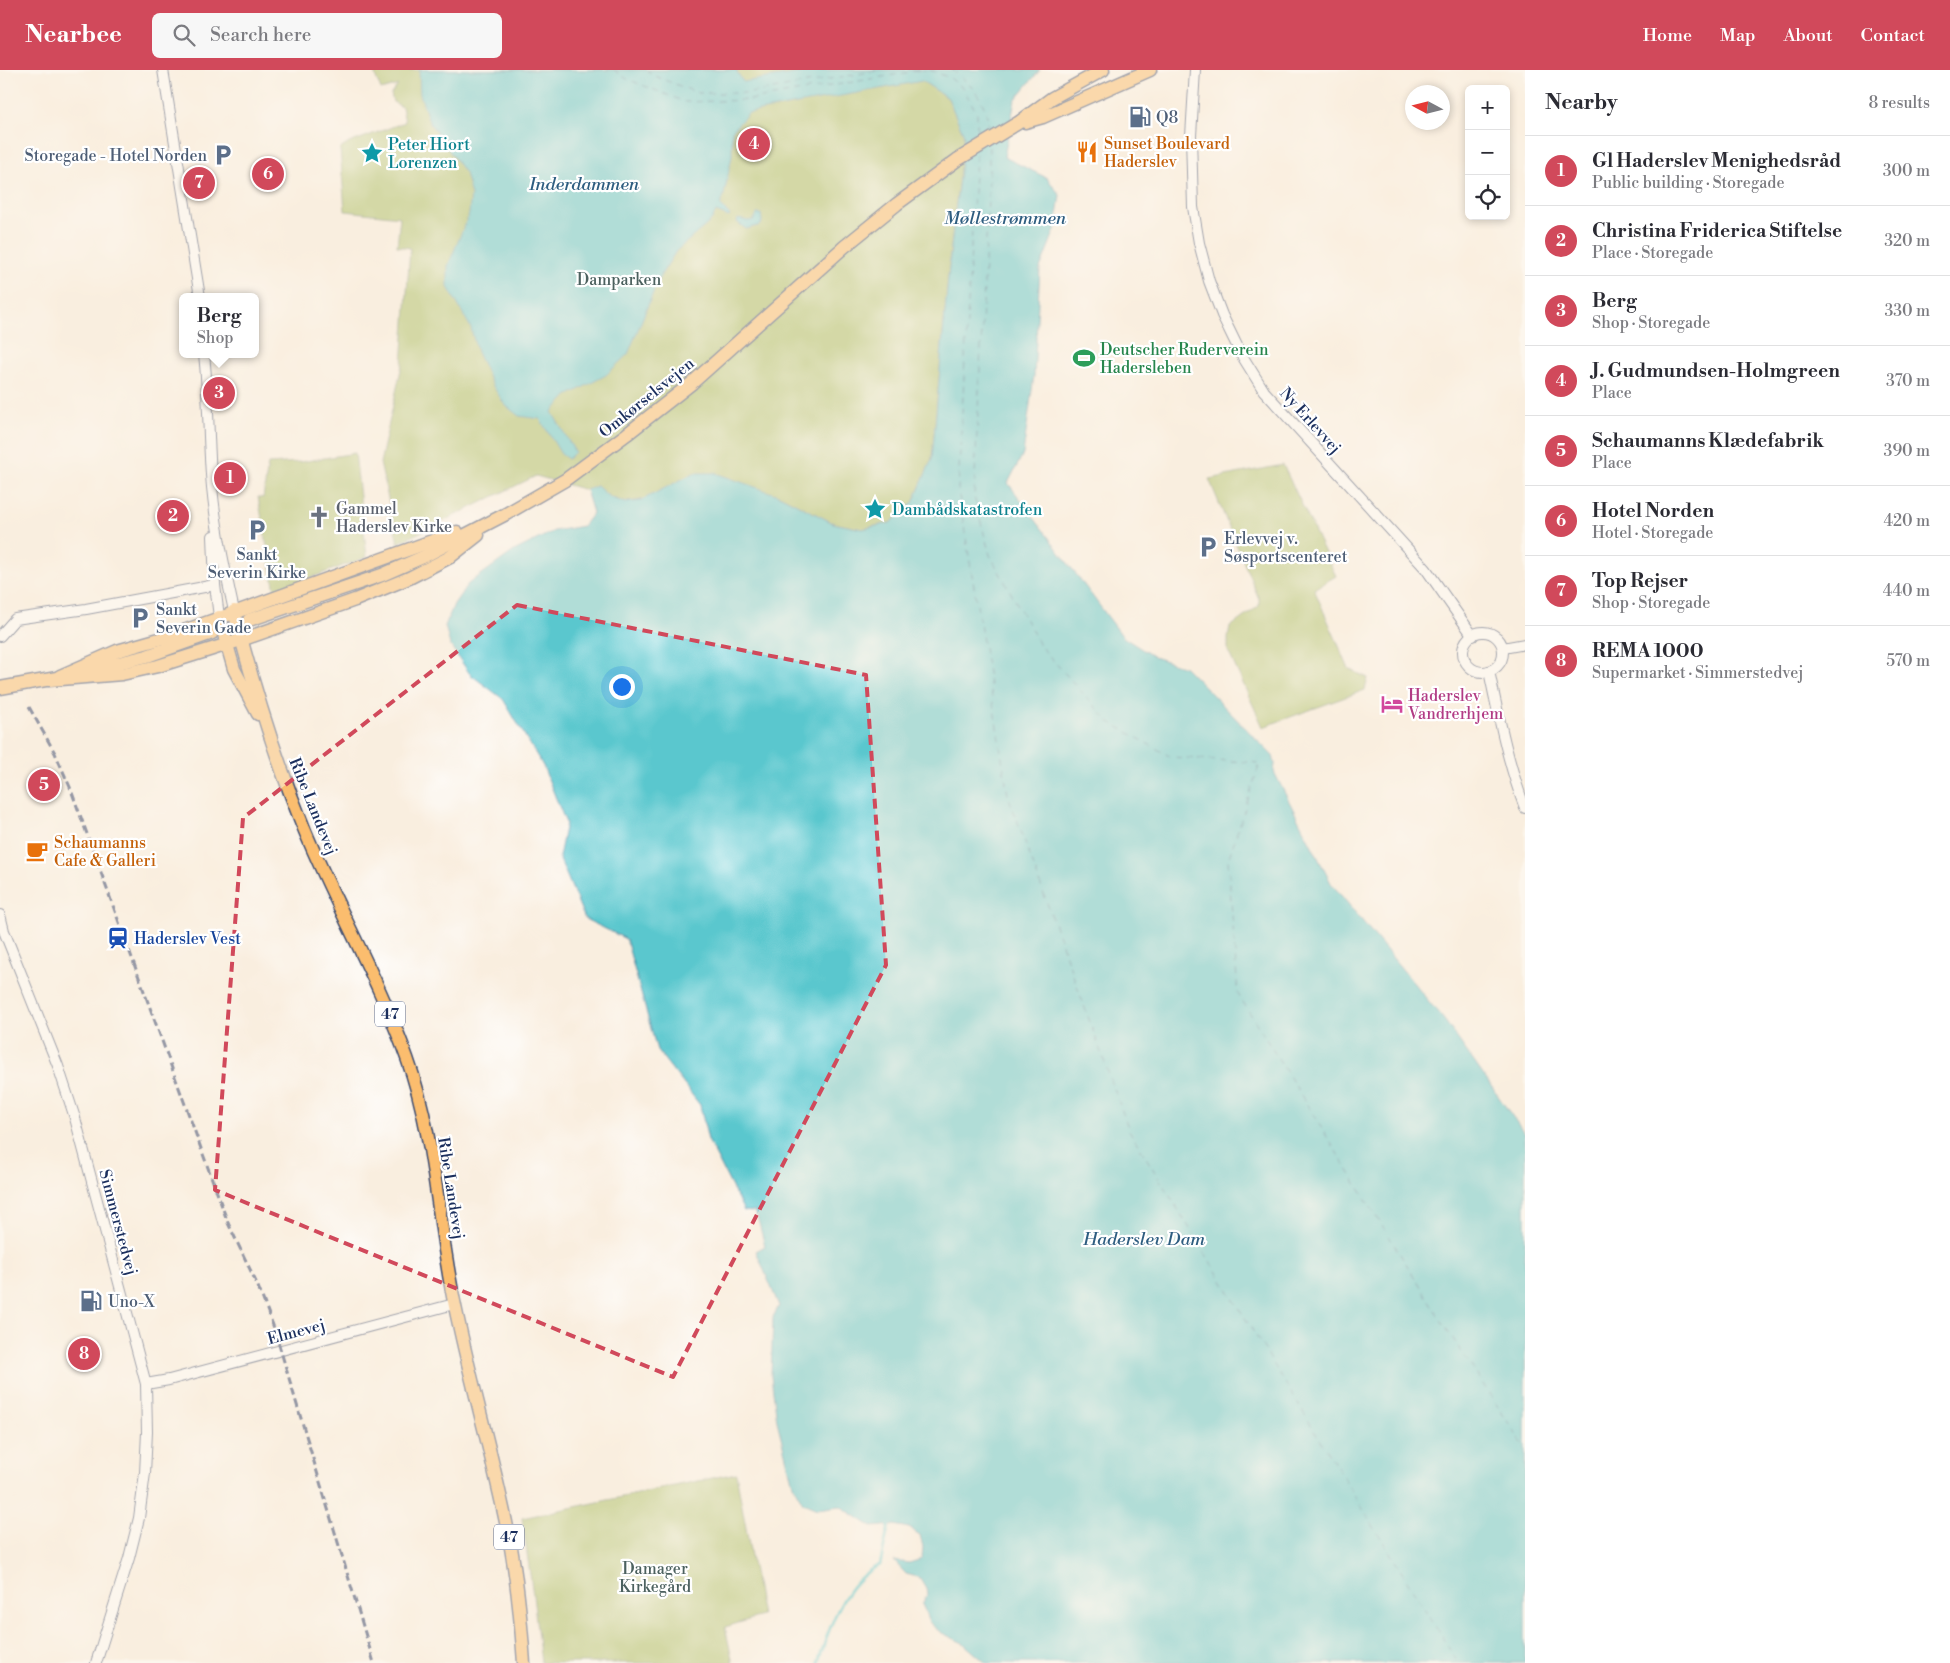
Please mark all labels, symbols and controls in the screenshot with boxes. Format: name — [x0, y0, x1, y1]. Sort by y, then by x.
search box — [152, 13, 502, 58]
text: Nearbee — [25, 20, 122, 50]
icon: search — [170, 21, 198, 49]
text: Search here — [210, 23, 311, 47]
text: Home — [1643, 24, 1692, 47]
text: Map — [1720, 24, 1756, 47]
text: About — [1784, 24, 1833, 47]
text: Contact — [1861, 24, 1925, 47]
north arrow — [1405, 85, 1450, 130]
map controls — [1465, 85, 1510, 220]
button: + — [1465, 85, 1510, 130]
text: Nearby — [1545, 90, 1618, 116]
text: 8 results — [1868, 93, 1930, 113]
fuel station icon: Q8 — [1127, 104, 1153, 130]
place label: Q8 — [1156, 108, 1179, 128]
pin: 4 — [738, 125, 770, 163]
button: − — [1465, 130, 1510, 175]
place label: Sunset Boulevard Haderslev — [1104, 134, 1230, 172]
place label: Peter Hiort Lorenzen — [388, 135, 470, 173]
restaurant icon: Sunset Boulevard Haderslev — [1074, 139, 1100, 165]
place icon: Peter Hiort Lorenzen — [359, 140, 385, 166]
parking icon: Storegade - Hotel Norden — [210, 142, 236, 168]
place label: Storegade - Hotel Norden — [25, 146, 207, 166]
text: Gl Haderslev Menighedsråd — [1592, 149, 1841, 173]
pin: 6 — [252, 155, 284, 193]
text: 1 — [1557, 161, 1565, 181]
text: 300 m — [1883, 161, 1930, 181]
pin: 7 — [183, 164, 215, 202]
water label: Inderdammen — [528, 173, 640, 196]
text: Public building · Storegade — [1592, 173, 1784, 193]
button: locate — [1465, 175, 1510, 220]
water label: Møllestrømmen — [944, 207, 1067, 230]
text: Christina Friderica Stiftelse — [1592, 219, 1842, 243]
text: 2 — [1556, 231, 1566, 251]
text: 320 m — [1884, 231, 1930, 251]
text: Place · Storegade — [1592, 243, 1713, 263]
park label: Damparken — [577, 270, 662, 290]
text: Berg — [1592, 289, 1637, 313]
popup — [179, 293, 259, 358]
text: 3 — [1556, 301, 1566, 321]
text: 330 m — [1884, 301, 1930, 321]
text: Berg — [197, 304, 241, 328]
text: Shop · Storegade — [1592, 313, 1710, 333]
text: Shop — [197, 328, 234, 348]
place label: Deutscher Ruderverein Hadersleben — [1100, 340, 1269, 378]
sports icon: Deutscher Ruderverein Hadersleben — [1071, 345, 1097, 371]
street label: Omkørselsvejen — [595, 353, 699, 442]
text: J. Gudmundsen-Holmgreen — [1592, 359, 1840, 383]
text: 4 — [1556, 371, 1566, 391]
text: 370 m — [1886, 371, 1930, 391]
pin: 3 — [203, 374, 235, 412]
street label: Ny Erlevvej — [1275, 383, 1345, 458]
text: Place — [1592, 383, 1632, 403]
text: Schaumanns Klædefabrik — [1592, 429, 1824, 453]
text: 5 — [1556, 441, 1566, 461]
text: 390 m — [1884, 441, 1930, 461]
text: Place — [1592, 453, 1632, 473]
pin: 1 — [214, 459, 246, 497]
place icon: Dambådskatastrofen — [862, 496, 888, 522]
pin: 2 — [157, 497, 189, 535]
place label: Gammel Haderslev Kirke — [336, 499, 452, 537]
text: Hotel Norden — [1592, 499, 1714, 523]
place label: Dambådskatastrofen — [892, 500, 1043, 520]
church icon: Gammel Haderslev Kirke — [306, 504, 332, 530]
text: 6 — [1556, 511, 1566, 531]
text: 420 m — [1883, 511, 1930, 531]
parking icon: Sankt Severin Kirke — [244, 517, 270, 543]
text: Hotel · Storegade — [1592, 523, 1713, 543]
place label: Erlevvej v. Søsportscenteret — [1224, 529, 1348, 567]
parking icon: Erlevvej v. Søsportscenteret — [1195, 534, 1221, 560]
place label: Sankt Severin Kirke — [208, 545, 306, 583]
text: Top Rejser — [1592, 569, 1688, 593]
text: 7 — [1556, 581, 1566, 601]
text: 440 m — [1883, 581, 1930, 601]
text: Shop · Storegade — [1592, 593, 1710, 613]
place label: Sankt Severin Gade — [156, 600, 251, 638]
parking icon: Sankt Severin Gade — [127, 605, 153, 631]
text: REMA 1000 — [1592, 639, 1703, 663]
text: 8 — [1556, 651, 1566, 671]
text: 570 m — [1886, 651, 1930, 671]
text: Supermarket · Simmerstedvej — [1592, 663, 1804, 683]
your location — [609, 674, 635, 700]
place label: Haderslev Vandrerhjem — [1407, 686, 1503, 724]
hotel icon: Haderslev Vandrerhjem — [1379, 691, 1405, 717]
street label: Ribe Landevej — [284, 755, 342, 858]
pin: 5 — [28, 766, 60, 804]
place label: Schaumanns Cafe & Galleri — [54, 833, 156, 871]
cafe icon: Schaumanns Cafe & Galleri — [24, 838, 50, 864]
station icon: Haderslev Vest — [105, 925, 131, 951]
place label: Haderslev Vest — [134, 929, 241, 949]
road number: 47 — [375, 1002, 405, 1026]
street label: Ribe Landevej — [433, 1136, 469, 1241]
street label: Simmerstedvej — [94, 1167, 142, 1277]
water label: Haderslev Dam — [1082, 1228, 1205, 1251]
fuel station icon: Uno-X — [78, 1288, 104, 1314]
place label: Uno-X — [108, 1292, 156, 1312]
street label: Elmevej — [265, 1315, 327, 1349]
pin: 8 — [68, 1335, 100, 1373]
road number: 47 — [494, 1524, 524, 1550]
park label: Damager Kirkegård — [619, 1559, 691, 1597]

